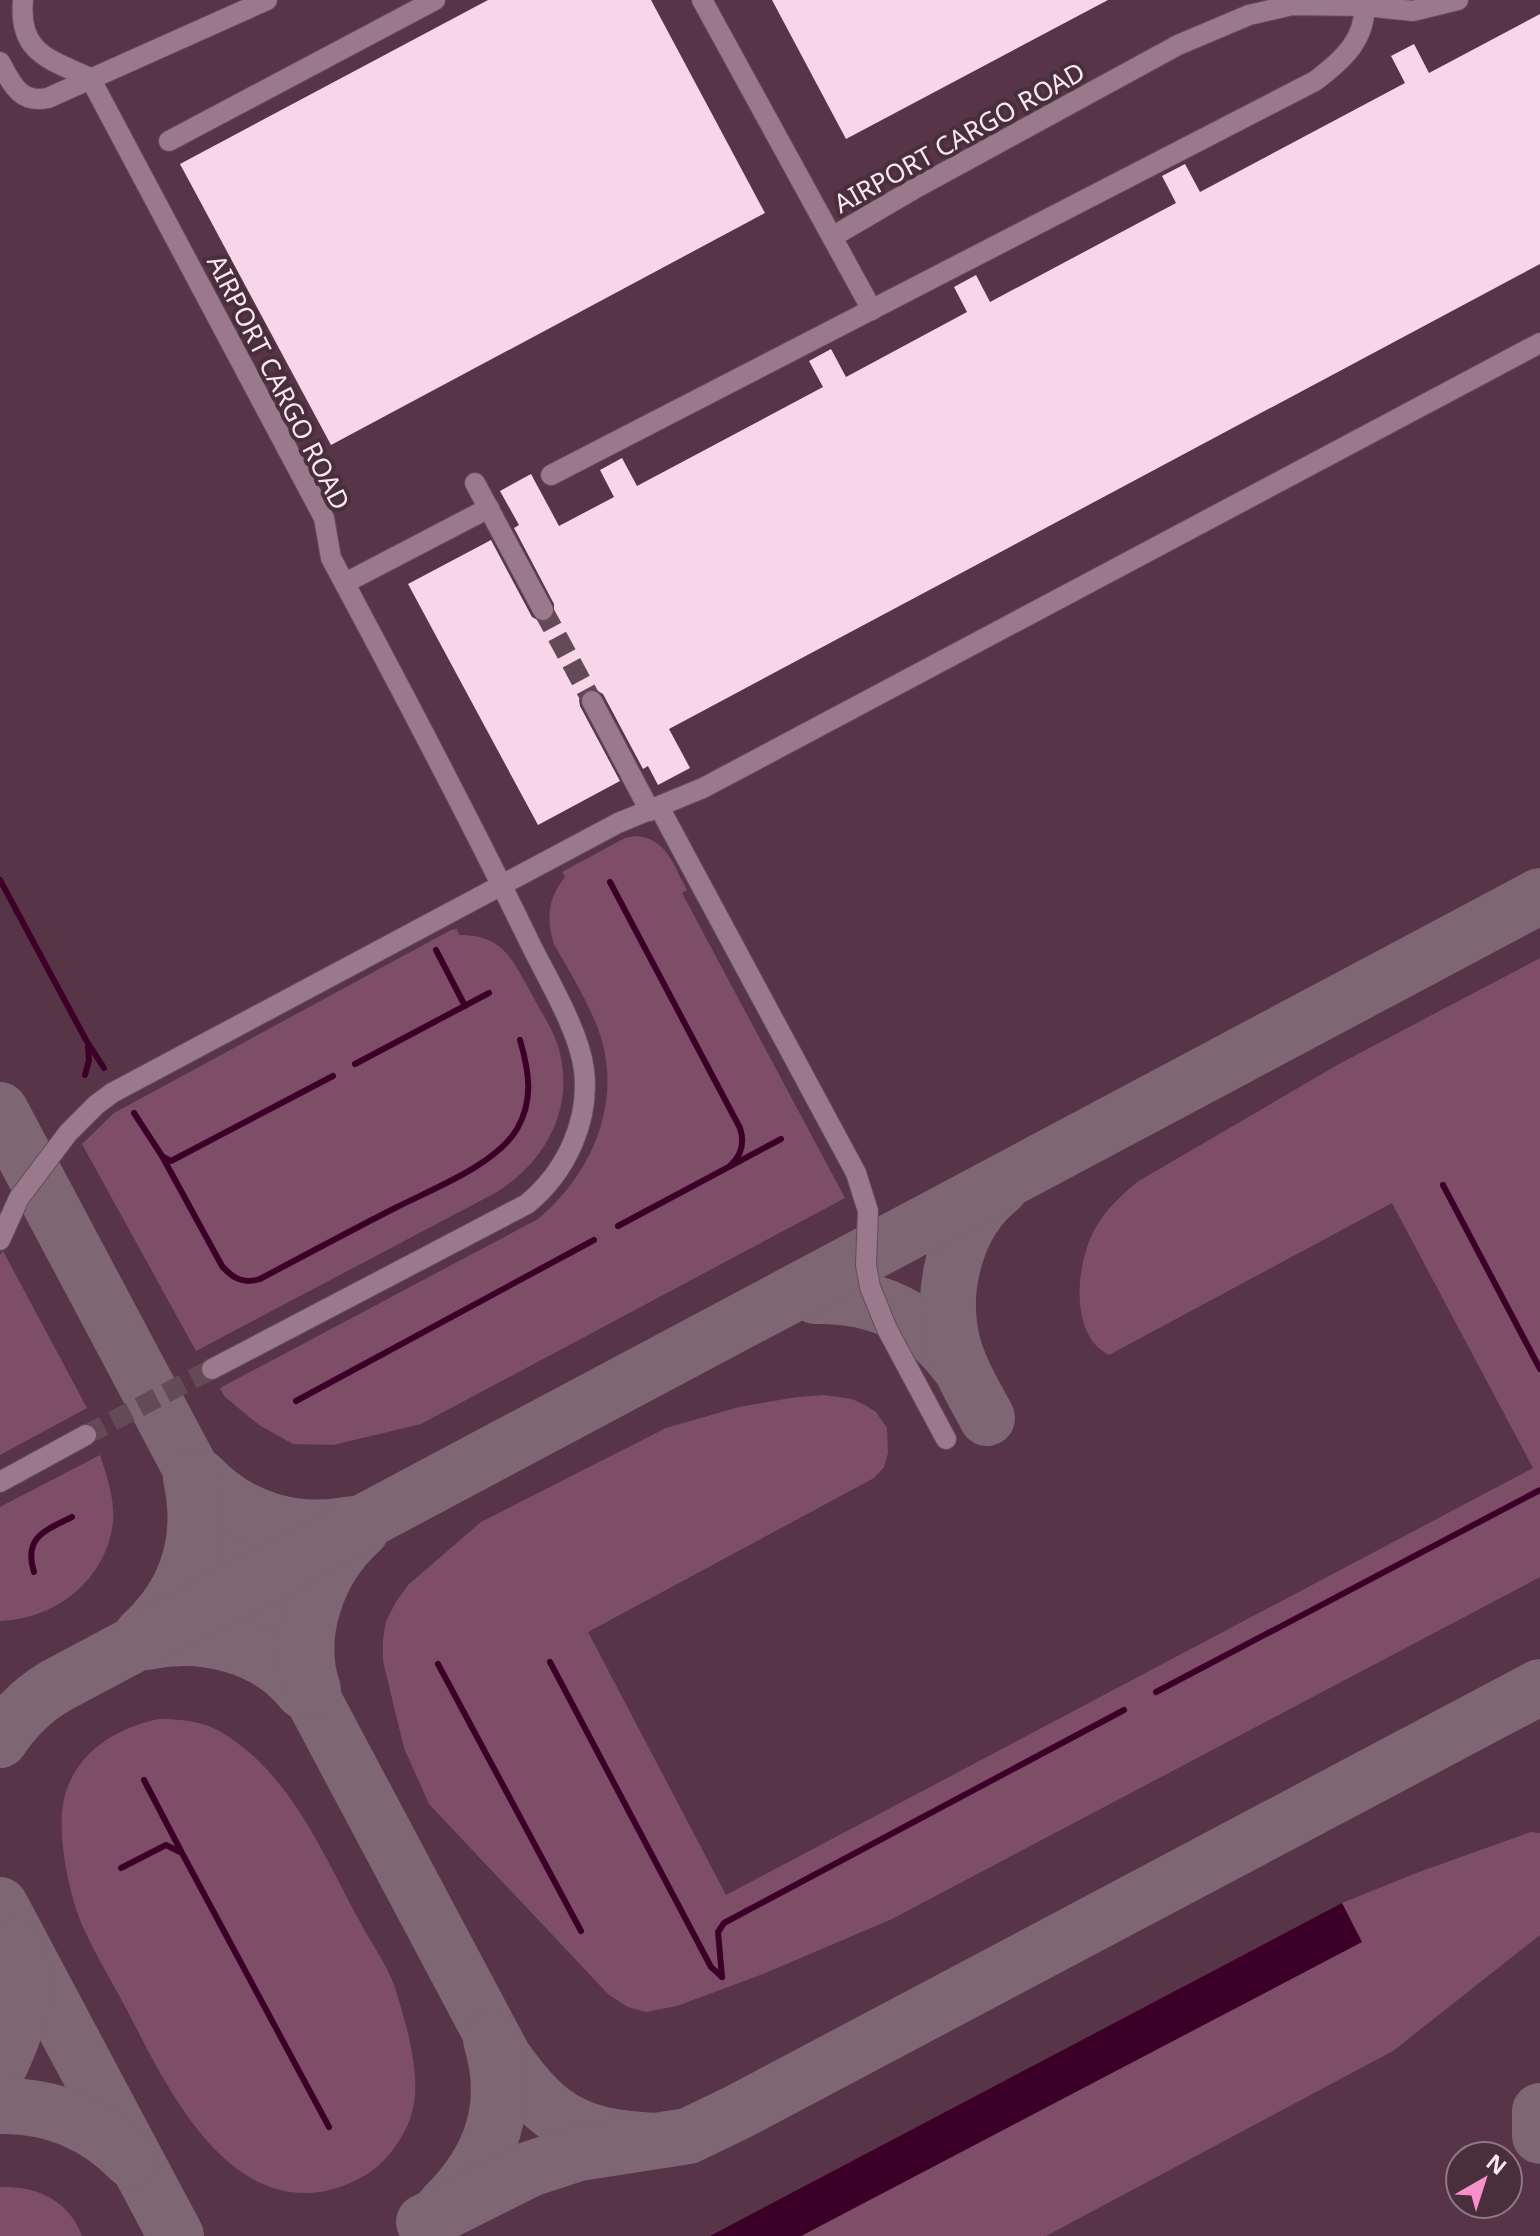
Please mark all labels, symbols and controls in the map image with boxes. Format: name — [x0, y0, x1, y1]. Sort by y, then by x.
street label: AIRPORT CARGO ROAD — [827, 53, 1091, 221]
street label: AIRPORT CARGO ROAD — [199, 248, 359, 516]
north arrow — [1444, 2140, 1524, 2220]
text: N — [1481, 2146, 1514, 2181]

